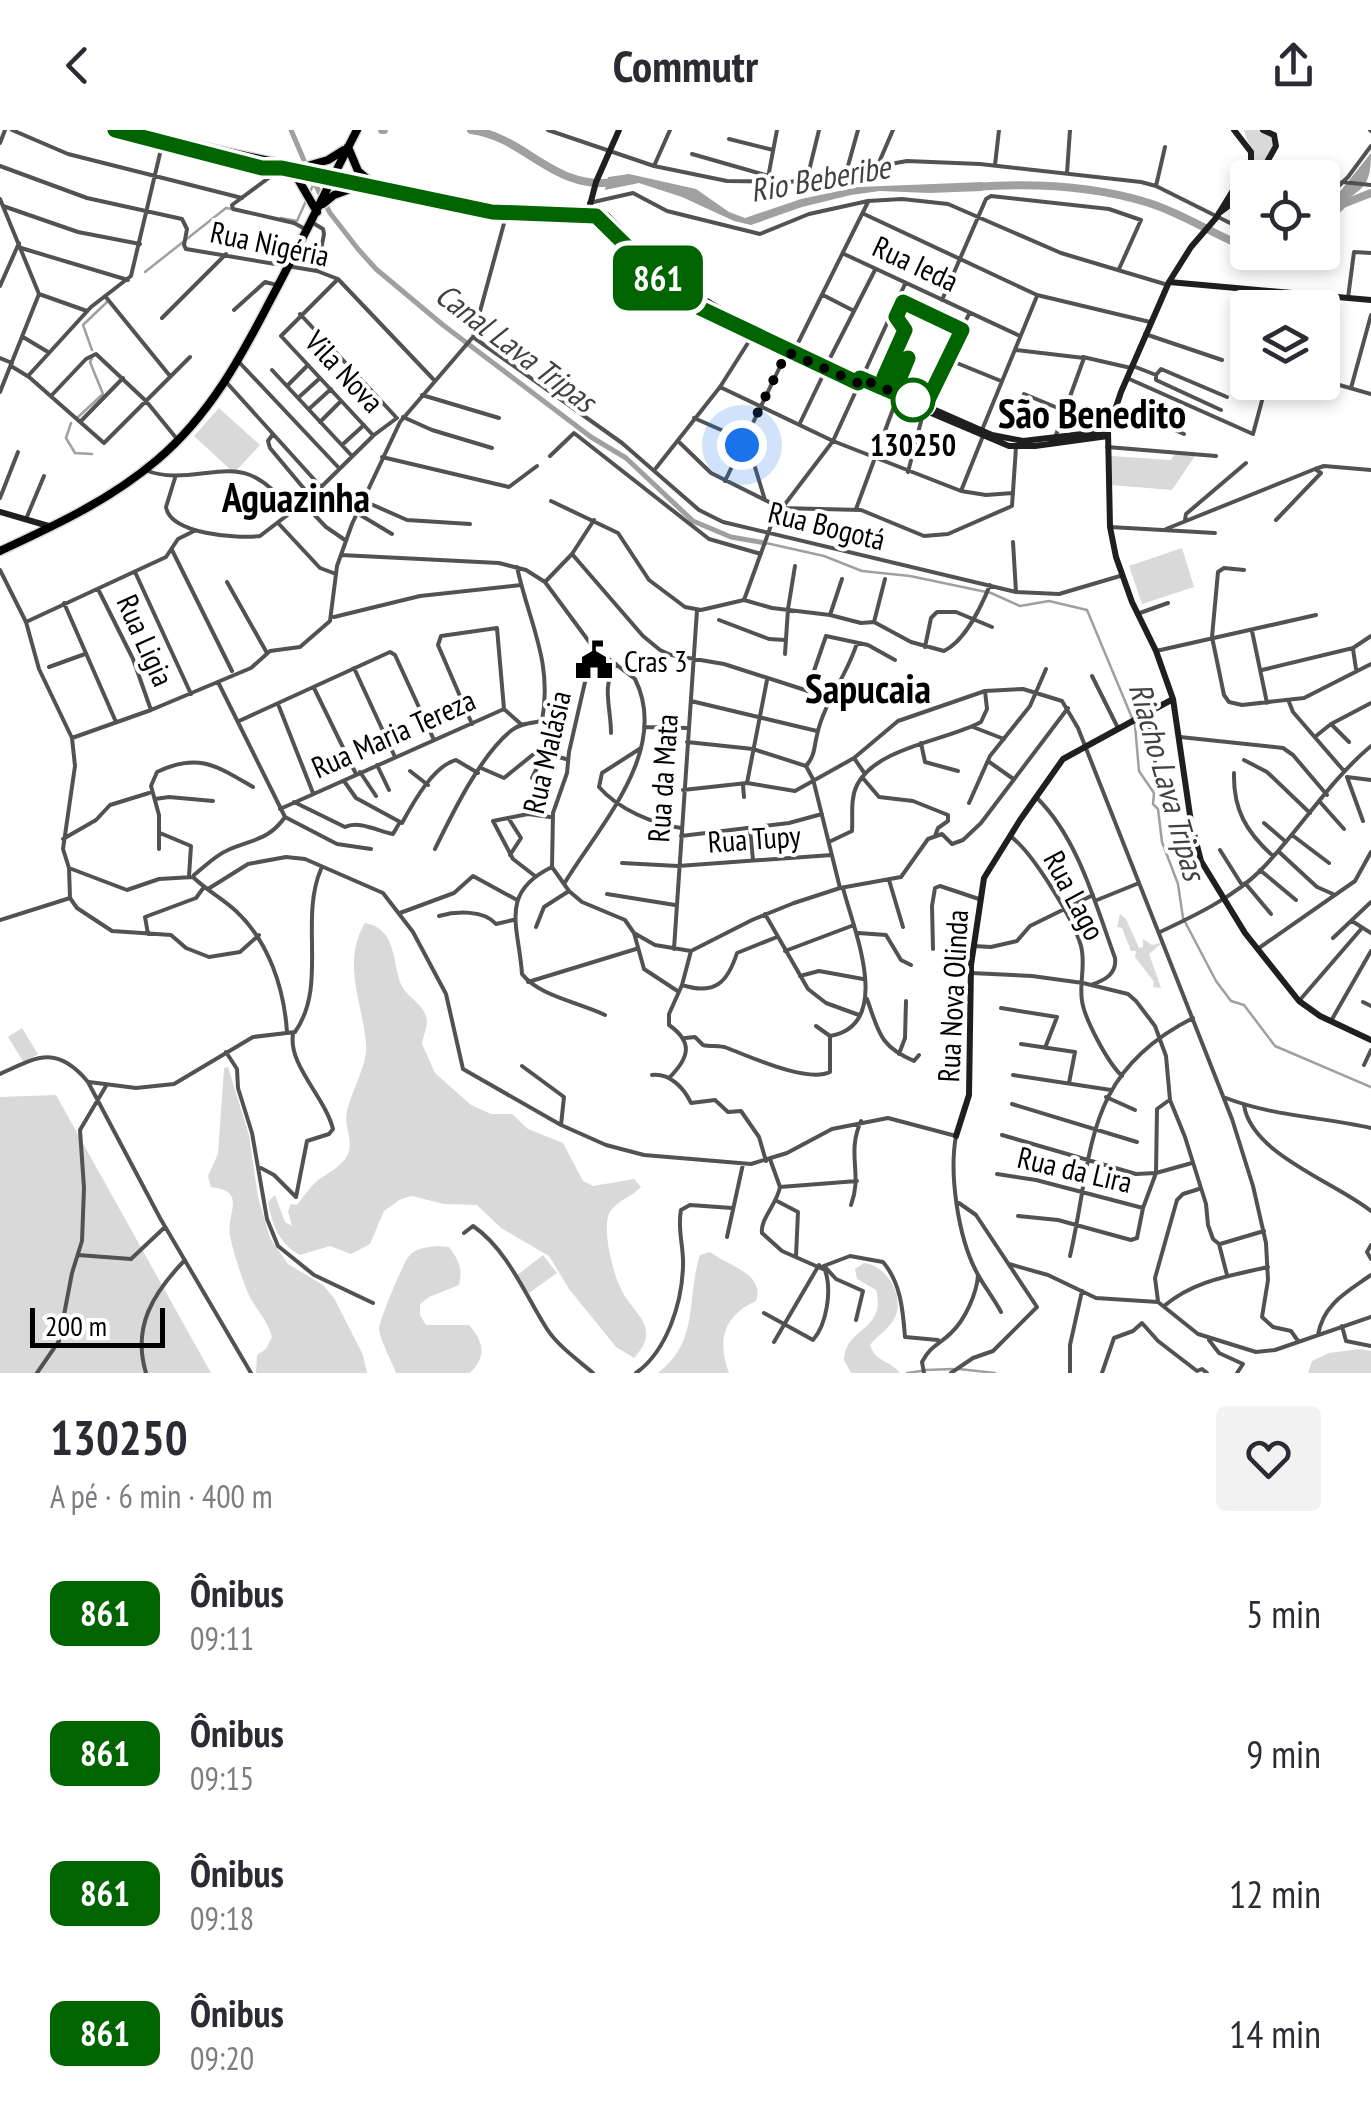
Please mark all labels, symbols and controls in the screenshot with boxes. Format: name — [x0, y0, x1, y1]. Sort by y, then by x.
text: Commutr — [613, 36, 758, 94]
icon: back — [50, 38, 105, 93]
icon: share — [1266, 38, 1321, 93]
water label: Rio Beberibe — [747, 145, 895, 211]
map controls — [1230, 160, 1340, 400]
button: locate — [1230, 160, 1340, 270]
street label: Rua Nigéria — [207, 211, 333, 275]
street label: Rua Ieda — [867, 226, 965, 300]
line badge: 861 — [600, 246, 716, 310]
text: 861 — [633, 255, 683, 301]
water label: Canal Lava Tripas — [428, 273, 607, 423]
button: layers — [1230, 290, 1340, 400]
street label: Vila Nova — [297, 321, 393, 420]
marker: 130250 — [892, 379, 934, 421]
district label: São Benedito — [998, 387, 1186, 439]
your location — [717, 420, 767, 470]
place label: 130250 — [870, 425, 956, 464]
district label: Aguazinha — [221, 471, 370, 523]
street label: Rua Bogotá — [765, 492, 889, 558]
street label: Rua Ligia — [109, 588, 183, 692]
public building icon: Cras 3 — [573, 639, 615, 681]
place label: Cras 3 — [624, 641, 688, 680]
district label: Sapucaia — [805, 662, 931, 714]
water label: Riacho Lava Tripas — [1120, 678, 1217, 887]
street label: Rua Maria Tereza — [305, 680, 481, 786]
street label: Rua Malásia — [513, 687, 579, 817]
street label: Rua da Mata — [638, 713, 686, 843]
street label: Rua Tupy — [706, 815, 802, 861]
street label: Rua Lago — [1035, 844, 1115, 946]
street label: Rua Nova Olinda — [928, 909, 976, 1083]
street label: Rua da Lira — [1014, 1137, 1136, 1201]
scale bar — [30, 1303, 165, 1348]
text: 200 m — [45, 1307, 107, 1344]
text: 130250 — [50, 1406, 188, 1468]
button: heart — [1216, 1406, 1321, 1511]
text: A pé · 6 min · 400 m — [50, 1475, 273, 1517]
text: Ônibus — [190, 1568, 284, 1617]
text: 5 min — [1246, 1589, 1321, 1638]
text: 861 — [80, 1590, 130, 1636]
text: 09:11 — [190, 1617, 254, 1659]
text: Ônibus — [190, 1708, 284, 1757]
text: 9 min — [1246, 1729, 1321, 1778]
text: 861 — [80, 1730, 130, 1776]
text: 09:15 — [190, 1757, 254, 1799]
text: Ônibus — [190, 1848, 284, 1897]
text: 12 min — [1229, 1869, 1321, 1918]
text: 861 — [80, 1870, 130, 1916]
text: 09:18 — [190, 1897, 254, 1939]
text: Ônibus — [190, 1988, 284, 2037]
text: 14 min — [1229, 2009, 1321, 2058]
text: 861 — [80, 2010, 130, 2056]
text: 09:20 — [190, 2037, 254, 2079]

